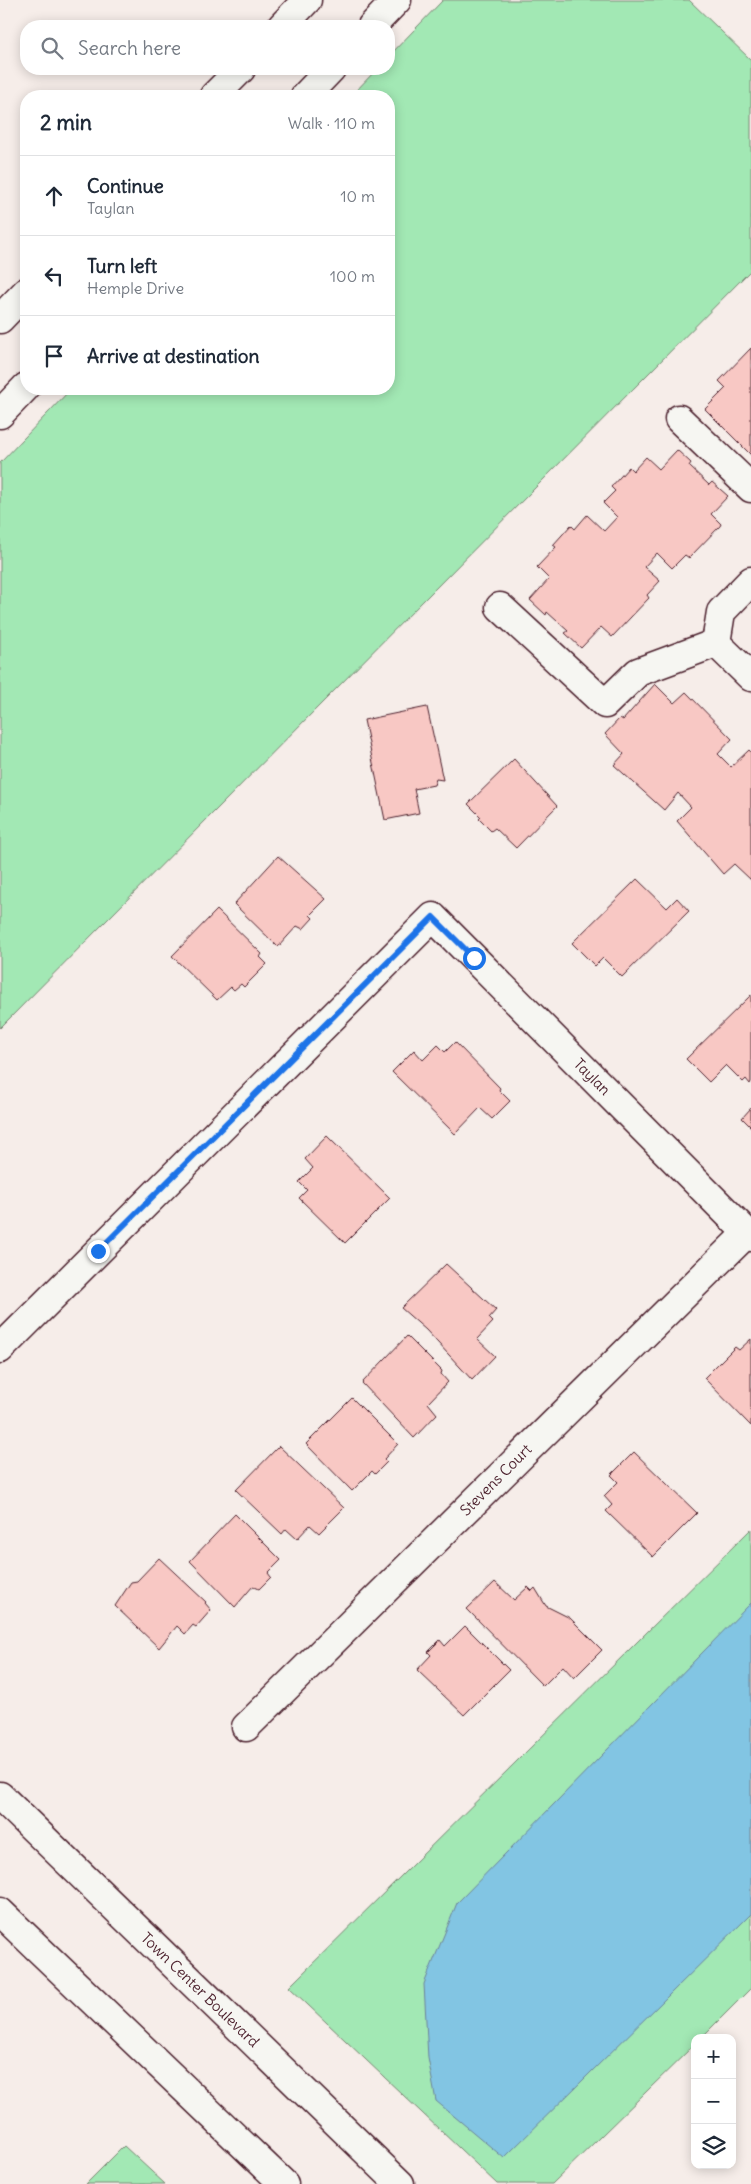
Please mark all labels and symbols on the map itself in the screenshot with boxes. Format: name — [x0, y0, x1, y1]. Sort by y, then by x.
route start — [463, 947, 486, 970]
street label: Taylan — [570, 1054, 615, 1099]
route end — [87, 1240, 110, 1263]
street label: Stevens Court — [456, 1440, 535, 1519]
street label: Town Center Boulevard — [137, 1928, 264, 2051]

